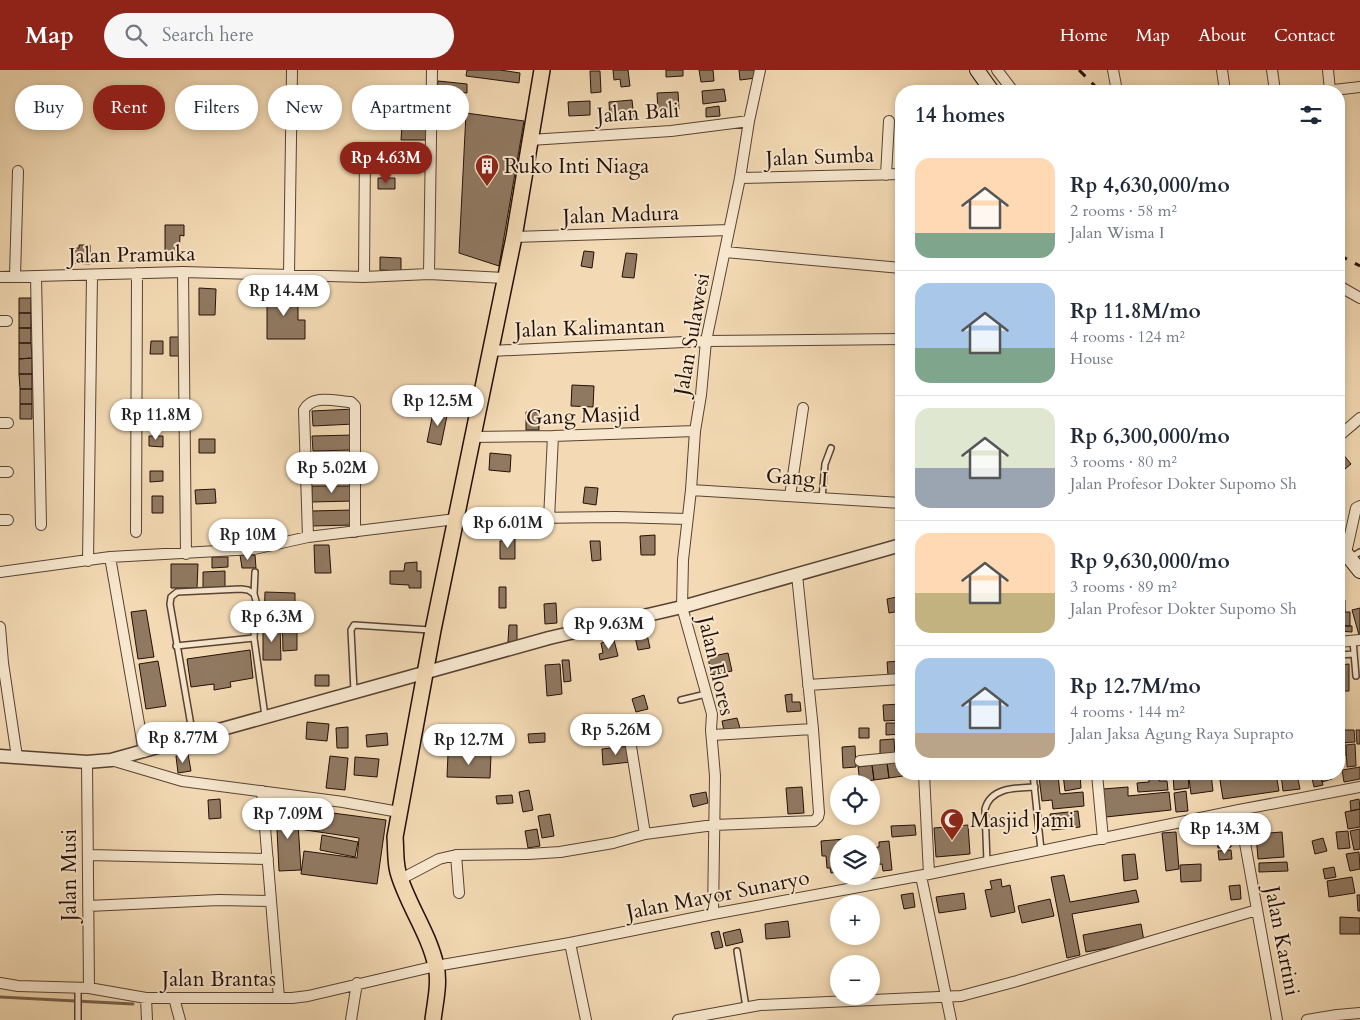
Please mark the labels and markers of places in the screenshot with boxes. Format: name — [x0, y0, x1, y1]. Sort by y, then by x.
pin: Rp 4.63M — [334, 142, 438, 184]
place label: Ruko Inti Niaga — [504, 152, 649, 181]
building icon: Ruko Inti Niaga — [474, 153, 500, 187]
pin: Rp 14.4M — [232, 274, 336, 317]
pin: Rp 12.5M — [386, 384, 490, 427]
pin: Rp 11.8M — [104, 398, 208, 441]
pin: Rp 5.02M — [280, 452, 384, 494]
pin: Rp 6.01M — [456, 506, 560, 549]
pin: Rp 10M — [207, 518, 289, 561]
pin: Rp 6.3M — [226, 600, 318, 643]
pin: Rp 9.63M — [557, 608, 661, 650]
pin: Rp 5.26M — [564, 714, 668, 756]
pin: Rp 8.77M — [131, 722, 235, 764]
pin: Rp 12.7M — [417, 724, 521, 766]
pin: Rp 7.09M — [236, 798, 340, 840]
place label: Masjid Jami — [970, 806, 1074, 835]
mosque icon: Masjid Jami — [939, 807, 965, 841]
pin: Rp 14.3M — [1173, 812, 1277, 855]

